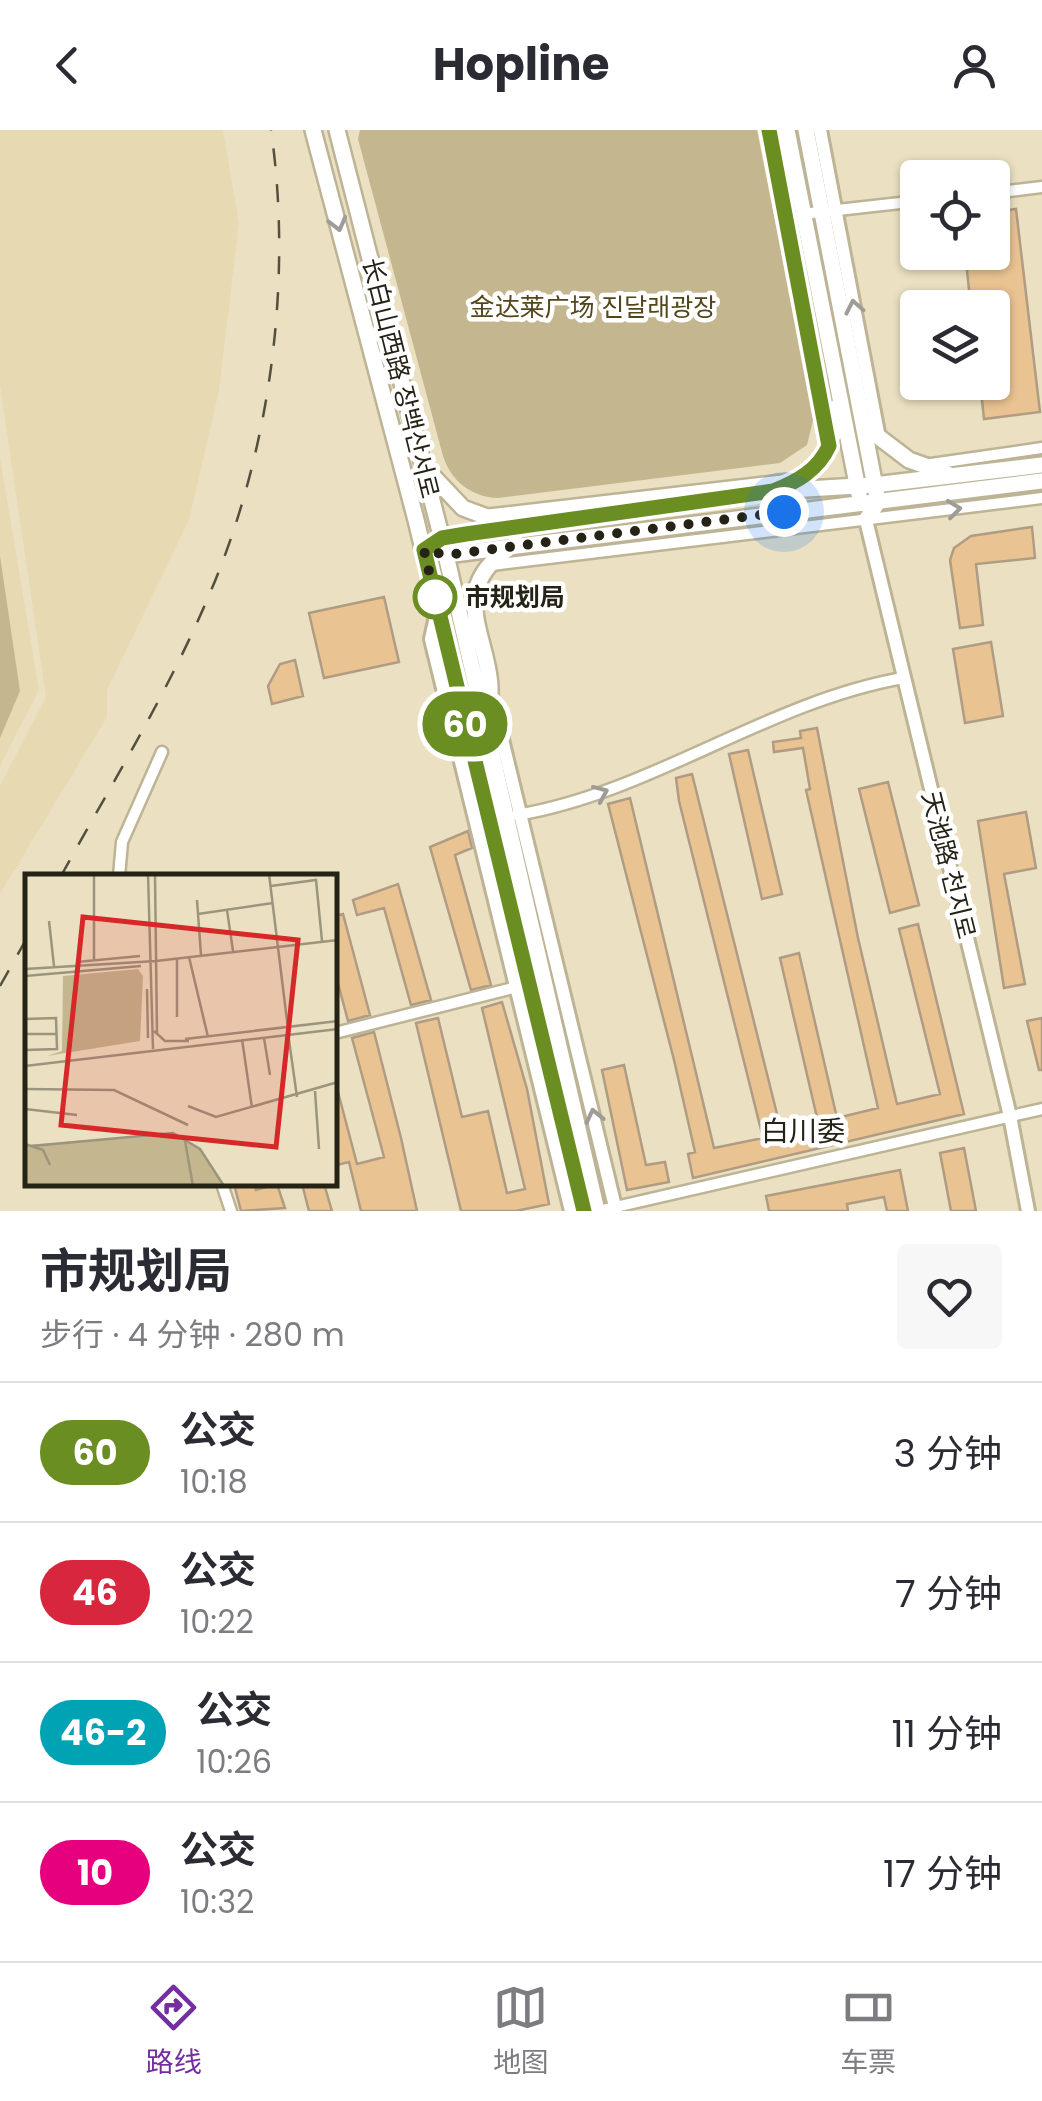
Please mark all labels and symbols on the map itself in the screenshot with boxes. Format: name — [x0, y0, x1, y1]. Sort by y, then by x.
one-way arrow — [326, 215, 347, 232]
street label: 长白山西路 장백산서로 — [354, 254, 447, 502]
park label: 金达莱广场 진달래광장 — [470, 290, 716, 325]
one-way arrow — [844, 299, 865, 316]
your location — [759, 487, 809, 537]
one-way arrow — [946, 499, 962, 520]
marker: 市规划局 — [414, 576, 456, 618]
place label: 市规划局 — [465, 580, 565, 615]
line badge: 60 — [420, 692, 510, 756]
one-way arrow — [591, 785, 609, 805]
street label: 天池路 천지로 — [913, 788, 984, 942]
inset map — [25, 874, 338, 1186]
one-way arrow — [585, 1108, 606, 1125]
district label: 白川委 — [761, 1112, 845, 1151]

